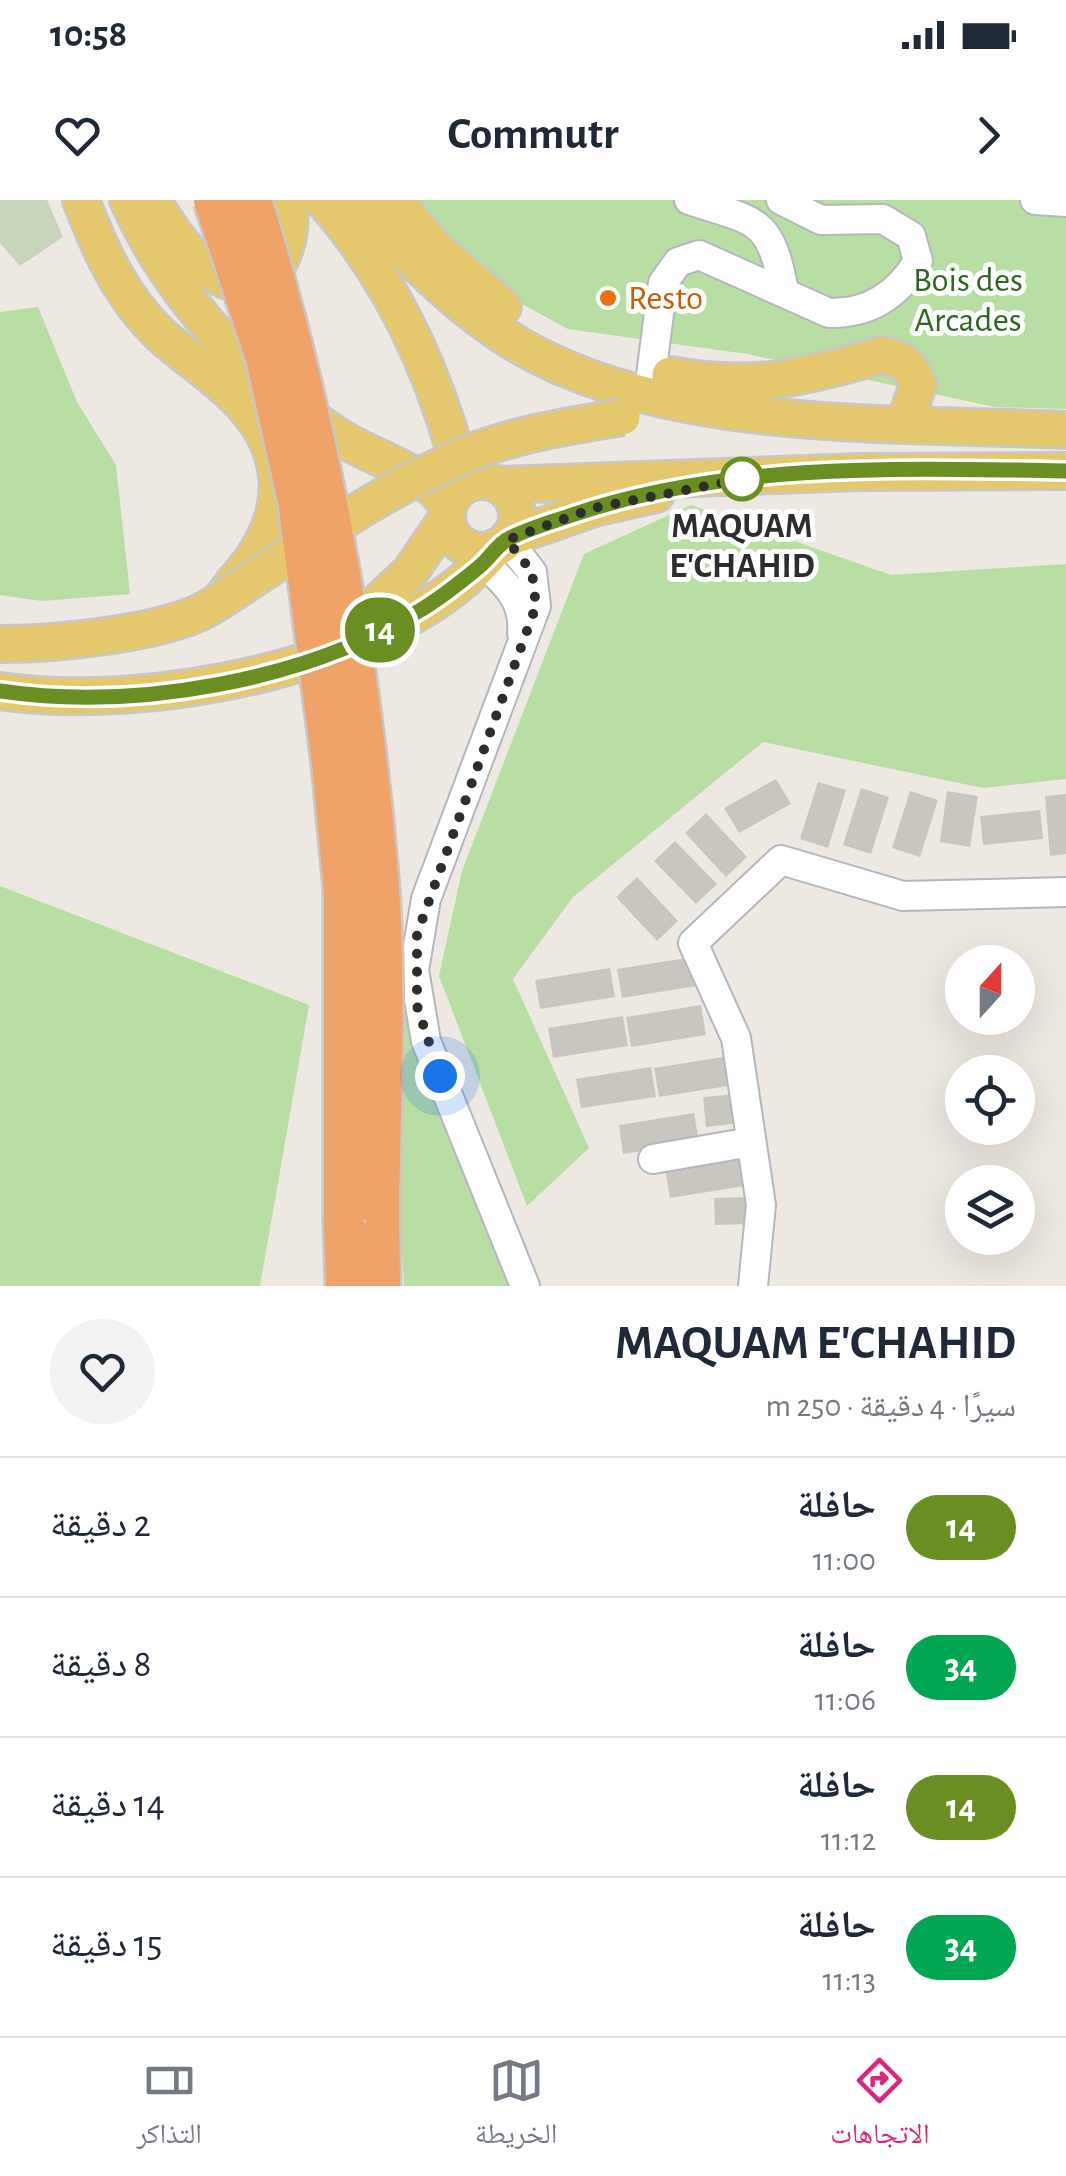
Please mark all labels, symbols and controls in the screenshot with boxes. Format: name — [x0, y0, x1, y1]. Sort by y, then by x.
text: 10:58 — [50, 16, 127, 54]
icon: heart — [50, 108, 105, 163]
icon: forward — [961, 108, 1016, 163]
text: Commutr — [447, 112, 619, 157]
park label: Bois des Arcades — [913, 263, 1023, 338]
place label: Resto — [628, 281, 703, 316]
marker: Resto — [597, 287, 619, 309]
marker: MAQUAM E'CHAHID — [721, 458, 763, 500]
place label: MAQUAM E'CHAHID — [669, 509, 815, 584]
line badge: 14 — [335, 598, 425, 662]
text: 14 — [365, 613, 395, 648]
north arrow — [945, 945, 1035, 1035]
map controls — [945, 945, 1035, 1255]
your location — [415, 1051, 465, 1101]
button: locate — [945, 1055, 1035, 1145]
button: layers — [945, 1165, 1035, 1255]
button: heart — [50, 1319, 155, 1424]
text: MAQUAM E'CHAHID — [615, 1320, 1016, 1368]
text: سيرًا · 4 دقيقة · 250 m — [766, 1390, 1016, 1422]
text: حافلة — [797, 1487, 876, 1525]
text: 2 دقيقة — [50, 1506, 151, 1544]
text: 14 — [946, 1510, 976, 1545]
text: 11:00 — [813, 1544, 876, 1576]
text: حافلة — [797, 1627, 876, 1665]
text: 8 دقيقة — [50, 1646, 152, 1684]
text: 34 — [945, 1650, 977, 1685]
text: 11:06 — [815, 1684, 876, 1716]
text: حافلة — [797, 1767, 876, 1805]
text: 14 دقيقة — [50, 1786, 165, 1824]
text: 14 — [946, 1790, 976, 1825]
text: 11:12 — [821, 1824, 876, 1856]
text: حافلة — [797, 1907, 876, 1945]
text: 15 دقيقة — [50, 1926, 163, 1964]
text: 34 — [945, 1930, 977, 1965]
text: 11:13 — [822, 1964, 876, 1996]
tab: التذاكر — [136, 2053, 202, 2161]
tab: الخريطة — [475, 2053, 557, 2161]
tab: الاتجاهات — [830, 2053, 930, 2161]

